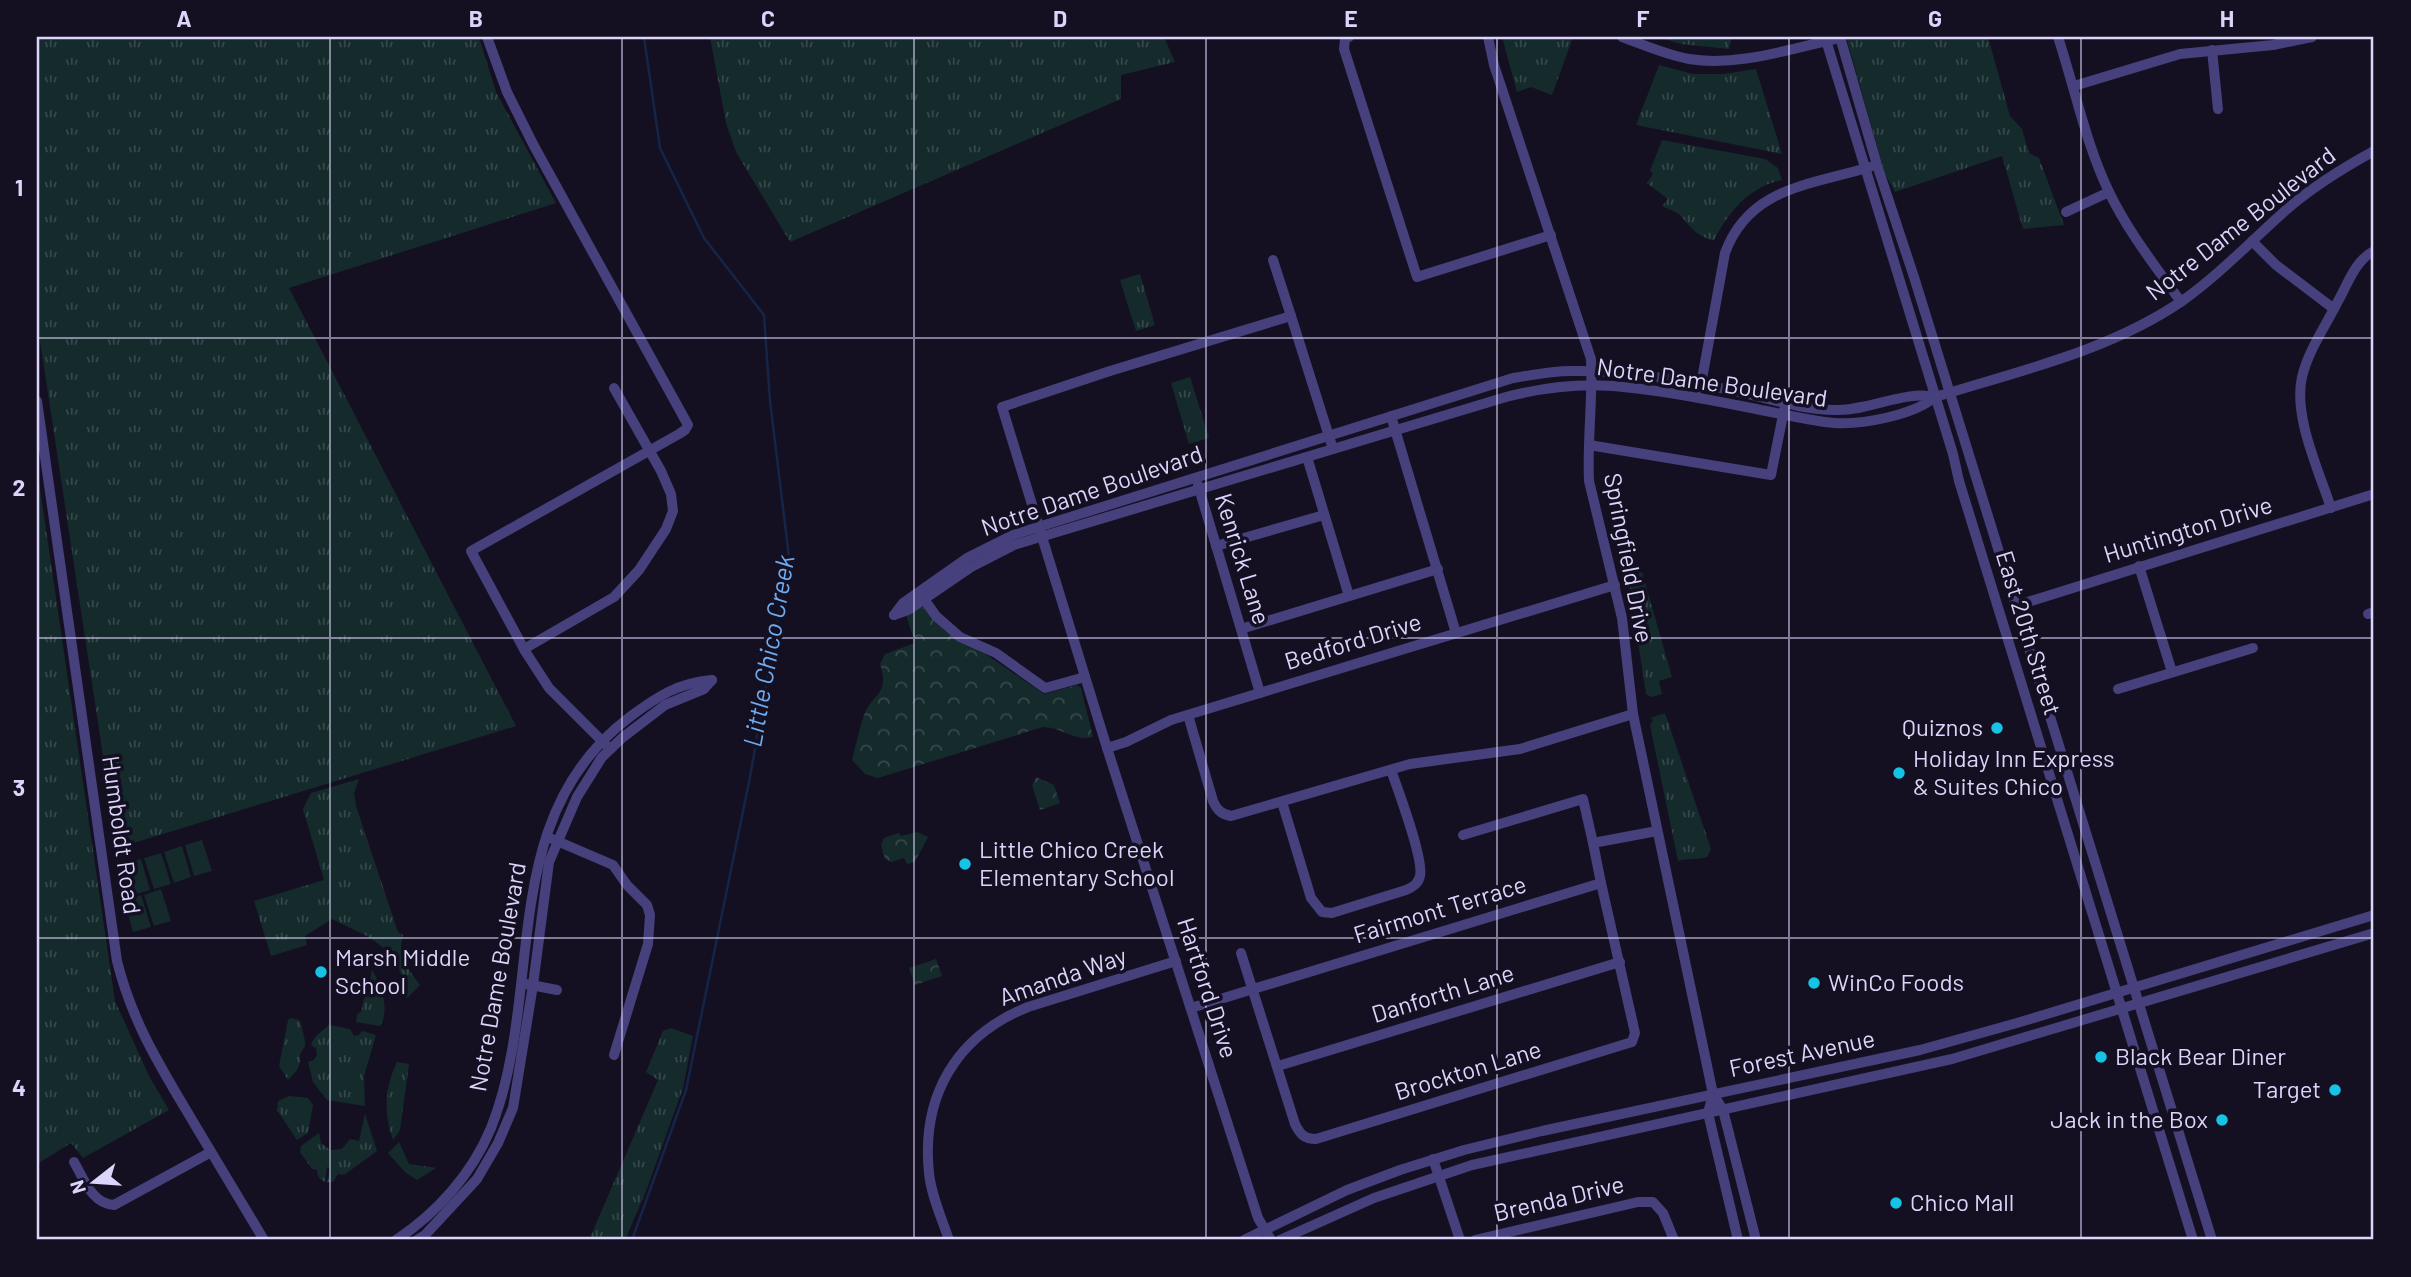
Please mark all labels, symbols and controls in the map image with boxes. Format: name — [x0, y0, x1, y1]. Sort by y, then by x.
text: A — [176, 4, 192, 32]
text: B — [469, 4, 483, 32]
text: C — [761, 4, 775, 32]
text: D — [1053, 4, 1067, 32]
text: E — [1344, 4, 1358, 32]
text: F — [1637, 4, 1650, 32]
text: G — [1928, 4, 1942, 32]
text: H — [2220, 4, 2234, 32]
street label: Notre Dame Boulevard — [2140, 140, 2341, 306]
text: 1 — [15, 173, 23, 201]
street label: Notre Dame Boulevard — [1595, 351, 1829, 412]
street label: Notre Dame Boulevard — [977, 438, 1206, 541]
street label: Springfield Drive — [1599, 470, 1660, 645]
text: 2 — [13, 473, 25, 501]
street label: Kenrick Lane — [1210, 489, 1277, 628]
street label: Huntington Drive — [2100, 489, 2275, 568]
street label: East 20th Street — [1991, 547, 2068, 718]
water label: Little Chico Creek — [735, 552, 800, 749]
street label: Bedford Drive — [1281, 606, 1424, 675]
place label: Quiznos — [1902, 712, 1983, 741]
marker: Quiznos — [1989, 720, 2005, 736]
place label: Holiday Inn Express & Suites Chico — [1913, 743, 2115, 800]
street label: Humboldt Road — [97, 754, 148, 916]
marker: Holiday Inn Express & Suites Chico — [1891, 765, 1907, 781]
text: 3 — [13, 773, 25, 801]
place label: Little Chico Creek Elementary School — [979, 834, 1174, 891]
marker: Little Chico Creek Elementary School — [957, 856, 973, 872]
street label: Notre Dame Boulevard — [462, 860, 531, 1094]
street label: Fairmont Terrace — [1350, 869, 1529, 949]
street label: Hartford Drive — [1172, 914, 1245, 1062]
street label: Amanda Way — [995, 940, 1130, 1011]
place label: Marsh Middle School — [335, 942, 470, 999]
street label: Danforth Lane — [1368, 957, 1517, 1028]
marker: Marsh Middle School — [313, 964, 329, 980]
place label: WinCo Foods — [1828, 967, 1964, 996]
marker: WinCo Foods — [1806, 975, 1822, 991]
street label: Forest Avenue — [1726, 1023, 1877, 1082]
street label: Brockton Lane — [1391, 1033, 1544, 1106]
place label: Black Bear Diner — [2115, 1041, 2286, 1070]
marker: Black Bear Diner — [2093, 1049, 2109, 1065]
text: 4 — [12, 1073, 26, 1101]
place label: Target — [2253, 1074, 2321, 1103]
marker: Target — [2327, 1082, 2343, 1098]
place label: Jack in the Box — [2050, 1104, 2208, 1133]
marker: Jack in the Box — [2214, 1112, 2230, 1128]
north arrow — [60, 1148, 130, 1218]
street label: Brenda Drive — [1491, 1168, 1627, 1227]
text: N — [64, 1178, 90, 1197]
place label: Chico Mall — [1910, 1187, 2014, 1216]
marker: Chico Mall — [1888, 1195, 1904, 1211]

